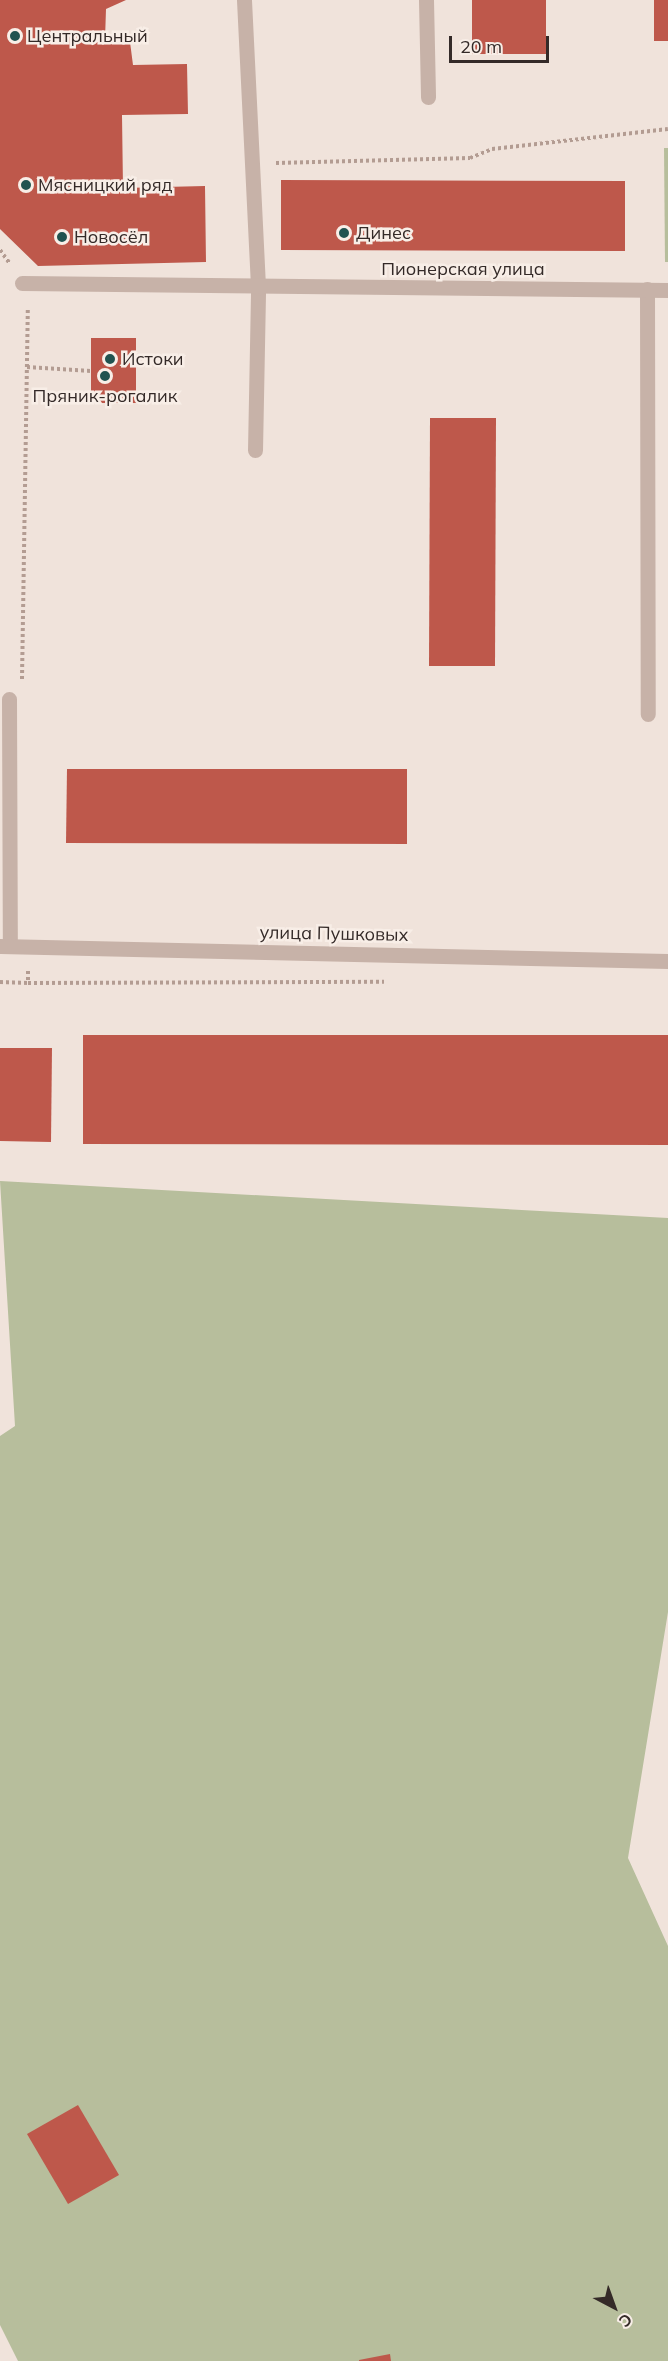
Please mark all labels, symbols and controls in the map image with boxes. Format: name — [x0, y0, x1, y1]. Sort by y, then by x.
scale bar — [452, 24, 552, 62]
place label: Центральный — [27, 25, 148, 47]
marker: Центральный — [8, 29, 22, 43]
text: 20 m — [460, 35, 502, 58]
place label: Мясницкий ряд — [38, 174, 172, 196]
marker: Мясницкий ряд — [19, 178, 33, 192]
place label: Динес — [356, 222, 411, 244]
place label: Новосёл — [74, 226, 148, 248]
marker: Динес — [337, 226, 351, 240]
marker: Новосёл — [55, 230, 69, 244]
street label: Пионерская улица — [381, 258, 545, 280]
place label: Истоки — [122, 348, 184, 370]
marker: Истоки — [103, 352, 117, 366]
marker: Пряник-рогалик — [98, 369, 112, 383]
place label: Пряник-рогалик — [33, 385, 177, 407]
street label: улица Пушковых — [259, 922, 409, 946]
north arrow — [584, 2277, 644, 2337]
text: С — [615, 2309, 637, 2332]

